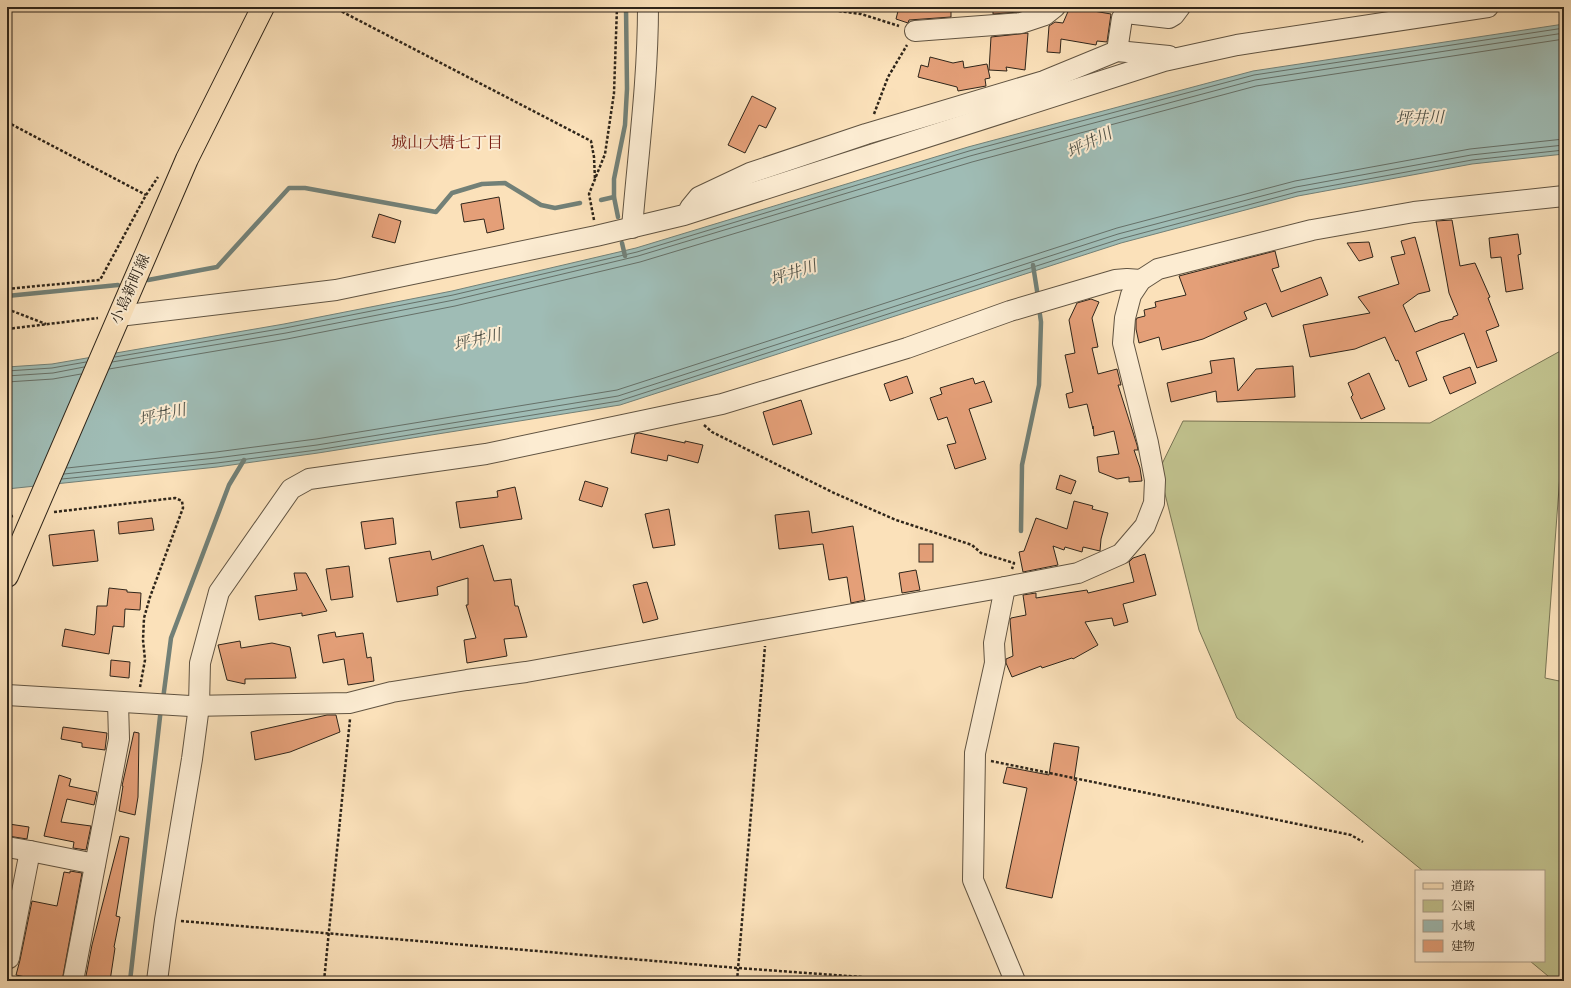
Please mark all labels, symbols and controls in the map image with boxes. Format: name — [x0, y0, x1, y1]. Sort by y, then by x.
water label: 坪井川 — [1396, 107, 1446, 128]
water label: 坪井川 — [1063, 122, 1117, 162]
district label: 城山大塘七丁目 — [391, 132, 503, 153]
street label: 小島新町線 — [106, 251, 153, 327]
water label: 坪井川 — [767, 254, 821, 290]
water label: 坪井川 — [451, 323, 505, 355]
water label: 坪井川 — [136, 398, 190, 430]
legend — [1415, 870, 1545, 962]
text: 道路 — [1451, 878, 1475, 894]
text: 公園 — [1451, 898, 1475, 914]
text: 水域 — [1451, 918, 1475, 934]
text: 建物 — [1451, 938, 1475, 954]

